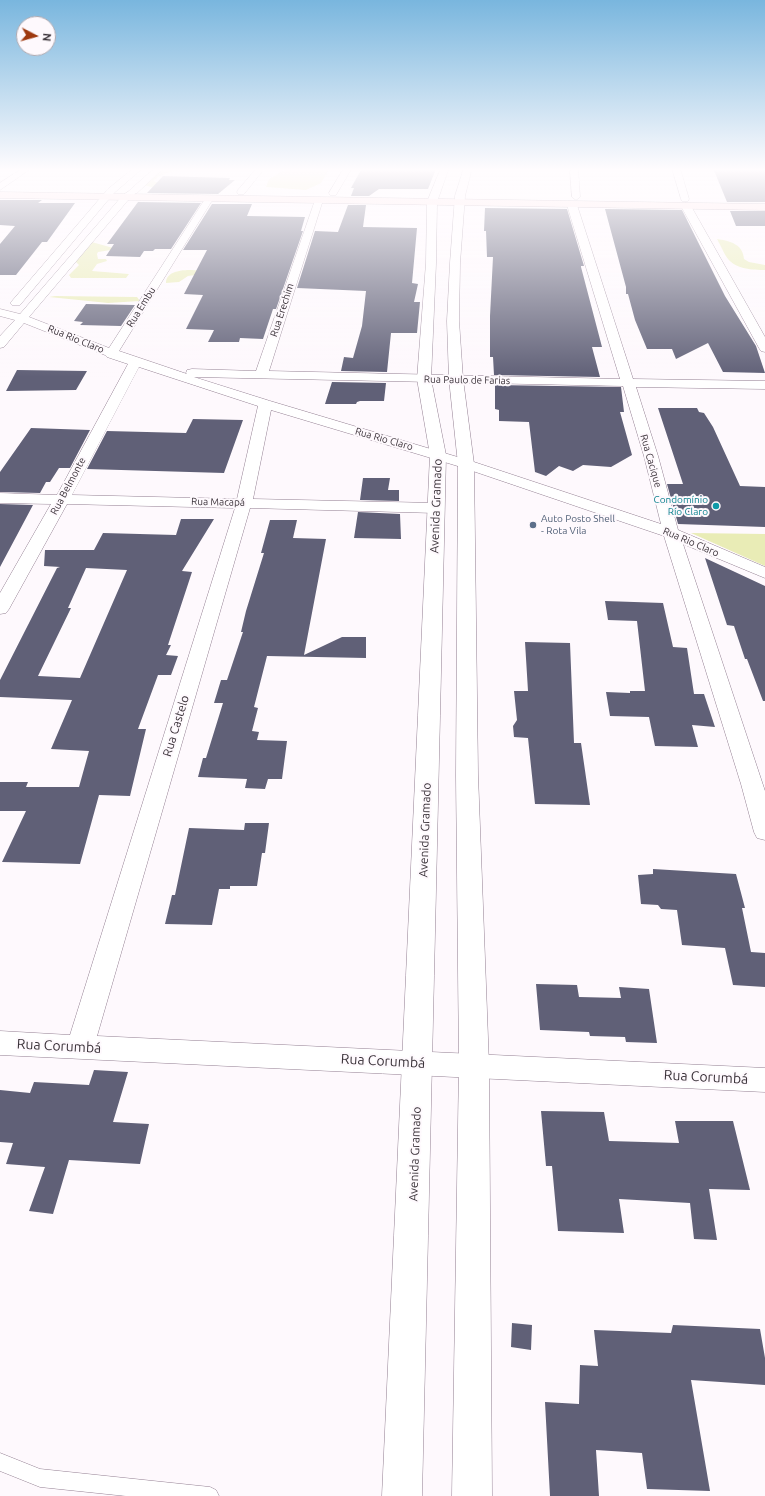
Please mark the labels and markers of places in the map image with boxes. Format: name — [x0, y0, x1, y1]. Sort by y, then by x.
place label: Condomínio Río Claro — [654, 494, 708, 518]
marker: Condomínio Río Claro — [711, 501, 721, 511]
place label: Auto Posto Shell - Rota Vila — [541, 513, 615, 536]
marker: Auto Posto Shell - Rota Vila — [528, 520, 538, 530]

